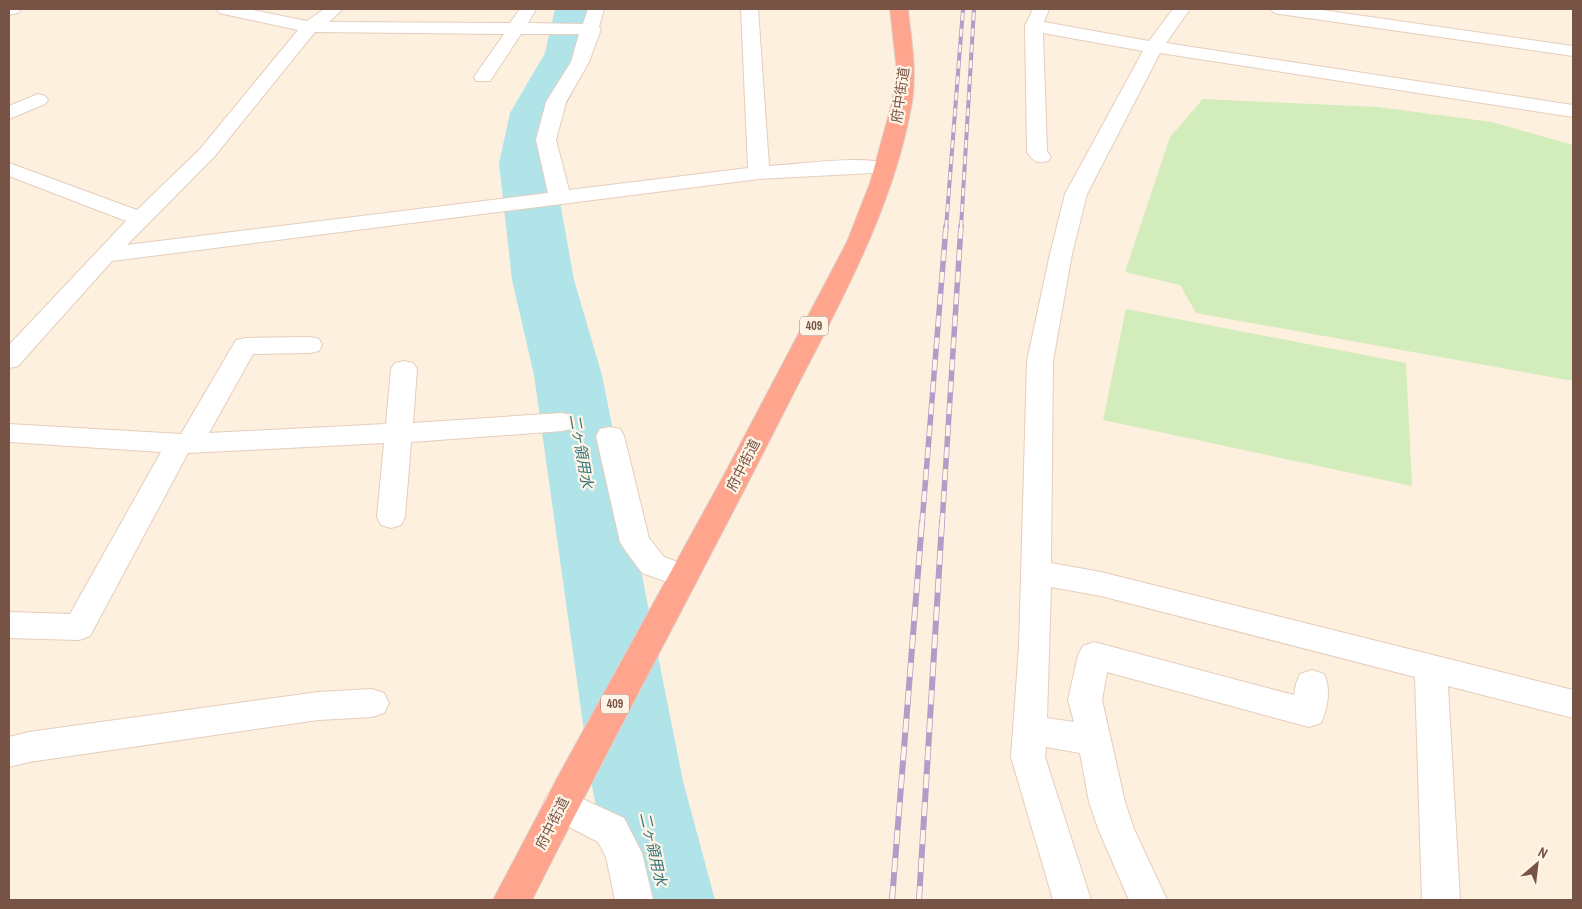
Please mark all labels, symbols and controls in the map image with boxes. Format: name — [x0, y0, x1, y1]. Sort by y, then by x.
street label: 府中街道 — [887, 66, 913, 124]
road number: 409 — [800, 316, 828, 336]
water label: 二ヶ領用水 — [565, 412, 599, 492]
street label: 府中街道 — [722, 436, 764, 494]
road number: 409 — [601, 694, 629, 714]
street label: 府中街道 — [531, 794, 573, 852]
water label: 二ヶ領用水 — [635, 810, 673, 890]
north arrow — [1512, 839, 1562, 889]
text: N — [1535, 843, 1551, 862]

